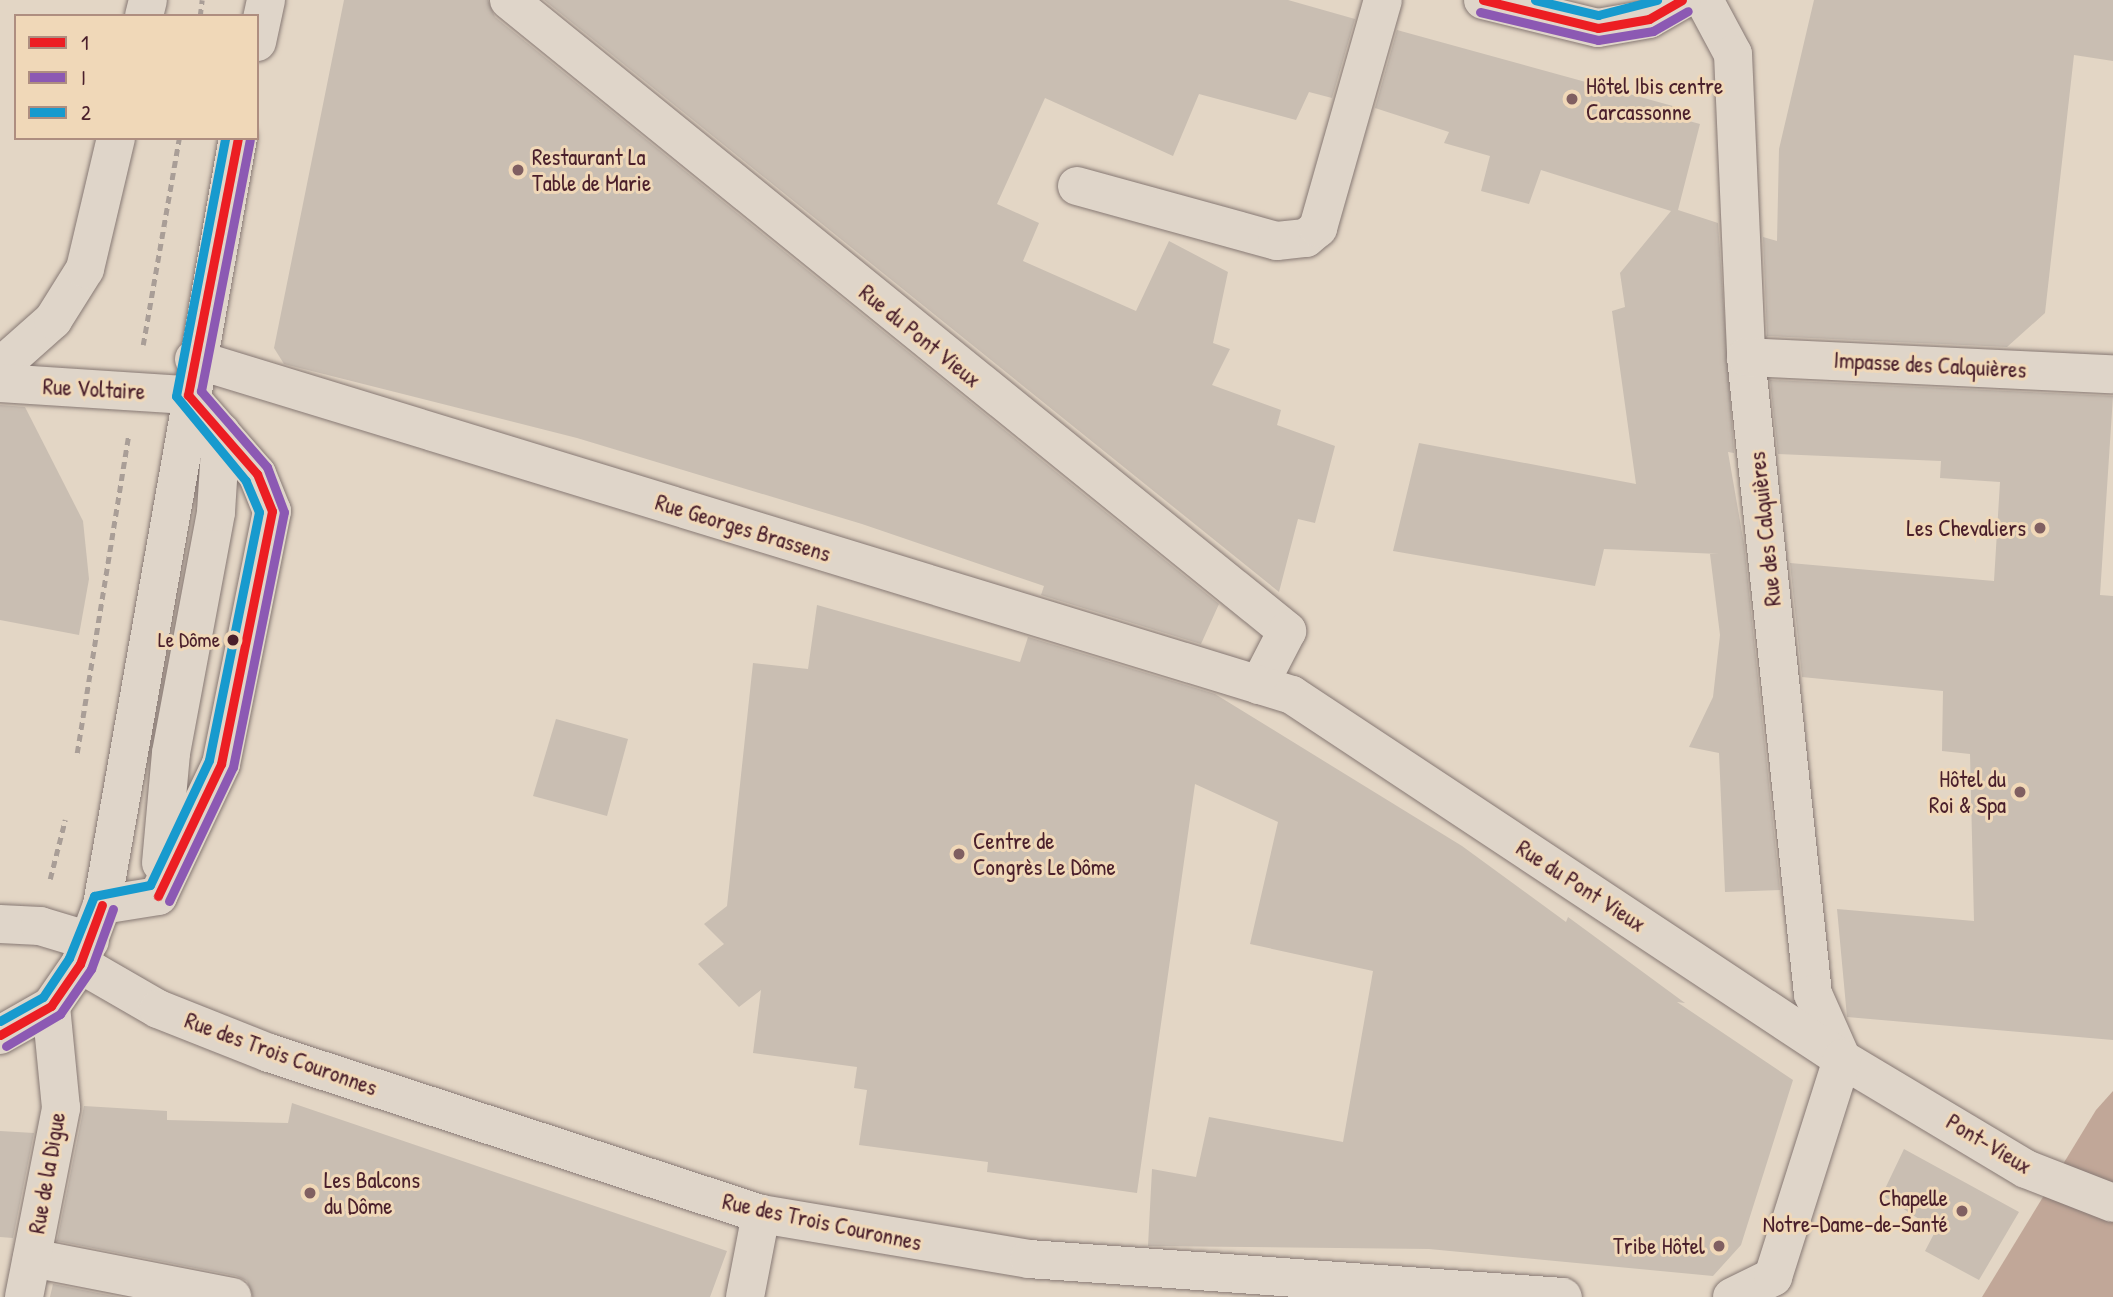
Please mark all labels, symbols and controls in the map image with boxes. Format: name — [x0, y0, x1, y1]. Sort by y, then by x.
legend — [14, 14, 259, 140]
text: 1 — [81, 28, 89, 57]
text: I — [81, 63, 86, 92]
place label: Hôtel Ibis centre Carcassonne — [1586, 72, 1723, 126]
marker: Hôtel Ibis centre Carcassonne — [1564, 91, 1580, 107]
text: 2 — [81, 98, 91, 127]
place label: Restaurant La Table de Marie — [532, 143, 651, 197]
marker: Restaurant La Table de Marie — [510, 162, 526, 178]
street label: Rue du Pont Vieux — [854, 279, 986, 393]
street label: Impasse des Calquières — [1833, 346, 2027, 384]
street label: Rue Voltaire — [42, 373, 146, 405]
street label: Rue des Calquières — [1743, 450, 1787, 608]
street label: Rue Georges Brassens — [652, 488, 834, 568]
place label: Les Chevaliers — [1906, 514, 2026, 542]
marker: Les Chevaliers — [2032, 520, 2048, 536]
place label: Le Dôme — [158, 627, 220, 653]
marker: Le Dôme — [226, 633, 240, 647]
place label: Hôtel du Roi & Spa — [1929, 765, 2006, 819]
marker: Hôtel du Roi & Spa — [2012, 784, 2028, 800]
place label: Centre de Congrès Le Dôme — [973, 827, 1116, 881]
street label: Rue du Pont Vieux — [1511, 834, 1651, 938]
marker: Centre de Congrès Le Dôme — [951, 846, 967, 862]
street label: Rue des Trois Couronnes — [181, 1006, 381, 1102]
street label: Pont-Vieux — [1941, 1108, 2037, 1180]
street label: Rue de la Digue — [23, 1110, 71, 1236]
place label: Les Balcons du Dôme — [324, 1166, 420, 1220]
place label: Chapelle Notre-Dame-de-Santé — [1763, 1184, 1948, 1238]
marker: Les Balcons du Dôme — [302, 1185, 318, 1201]
street label: Rue des Trois Couronnes — [720, 1187, 924, 1257]
marker: Chapelle Notre-Dame-de-Santé — [1954, 1203, 1970, 1219]
place label: Tribe Hôtel — [1613, 1232, 1705, 1260]
marker: Tribe Hôtel — [1711, 1238, 1727, 1254]

